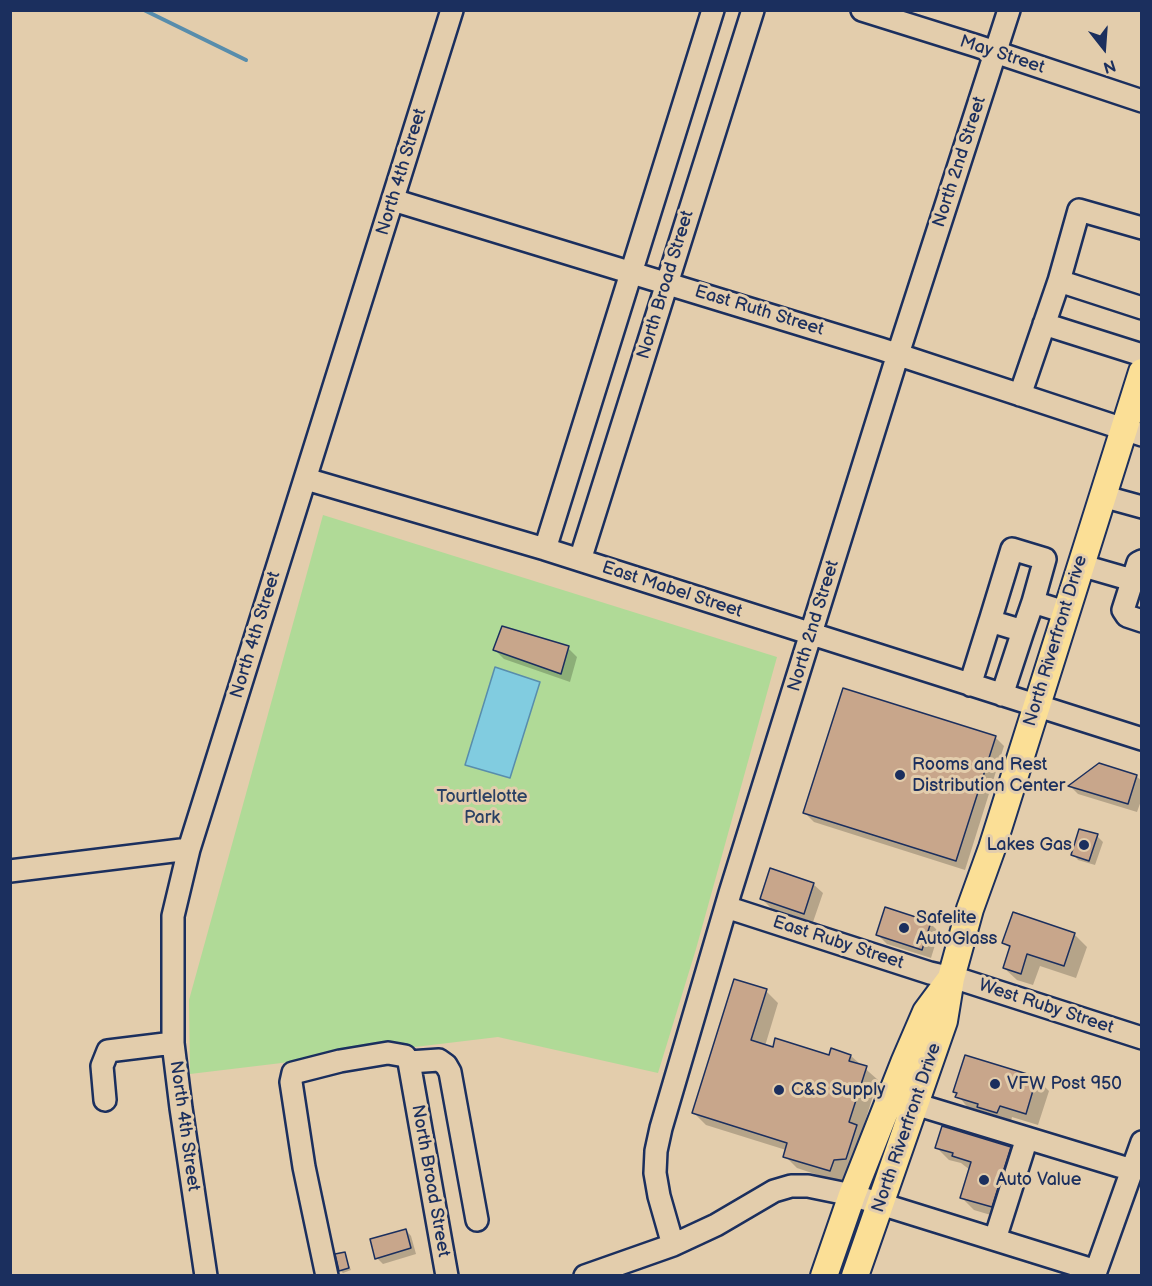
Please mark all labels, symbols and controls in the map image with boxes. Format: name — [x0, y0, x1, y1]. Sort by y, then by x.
north arrow — [1074, 18, 1134, 78]
street label: May Street — [957, 31, 1047, 79]
text: N — [1101, 55, 1118, 77]
street label: North 2nd Street — [929, 94, 991, 230]
street label: North 4th Street — [372, 106, 432, 238]
street label: North Broad Street — [633, 208, 699, 362]
street label: East Ruth Street — [692, 281, 826, 341]
street label: North Riverfront Drive — [1020, 553, 1092, 729]
street label: East Mabel Street — [599, 557, 745, 623]
street label: North 2nd Street — [784, 558, 844, 694]
street label: North 4th Street — [226, 569, 286, 701]
place label: Rooms and Rest Distribution Center — [912, 754, 1065, 796]
marker: Rooms and Rest Distribution Center — [893, 768, 907, 782]
park label: Tourtlelotte Park — [437, 786, 527, 828]
place label: Lakes Gas — [986, 834, 1072, 856]
marker: Lakes Gas — [1077, 838, 1091, 852]
place label: Safelite AutoGlass — [916, 907, 997, 950]
street label: East Ruby Street — [770, 912, 906, 974]
marker: Safelite AutoGlass — [897, 921, 911, 935]
street label: West Ruby Street — [976, 975, 1116, 1039]
street label: North Riverfront Drive — [868, 1041, 946, 1215]
street label: North 4th Street — [164, 1059, 204, 1193]
place label: VFW Post 950 — [1007, 1073, 1122, 1095]
marker: VFW Post 950 — [988, 1077, 1002, 1091]
place label: C&S Supply — [791, 1079, 885, 1101]
marker: C&S Supply — [772, 1083, 786, 1097]
street label: North Broad Street — [406, 1103, 454, 1259]
place label: Auto Value — [996, 1169, 1082, 1191]
marker: Auto Value — [977, 1173, 991, 1187]

